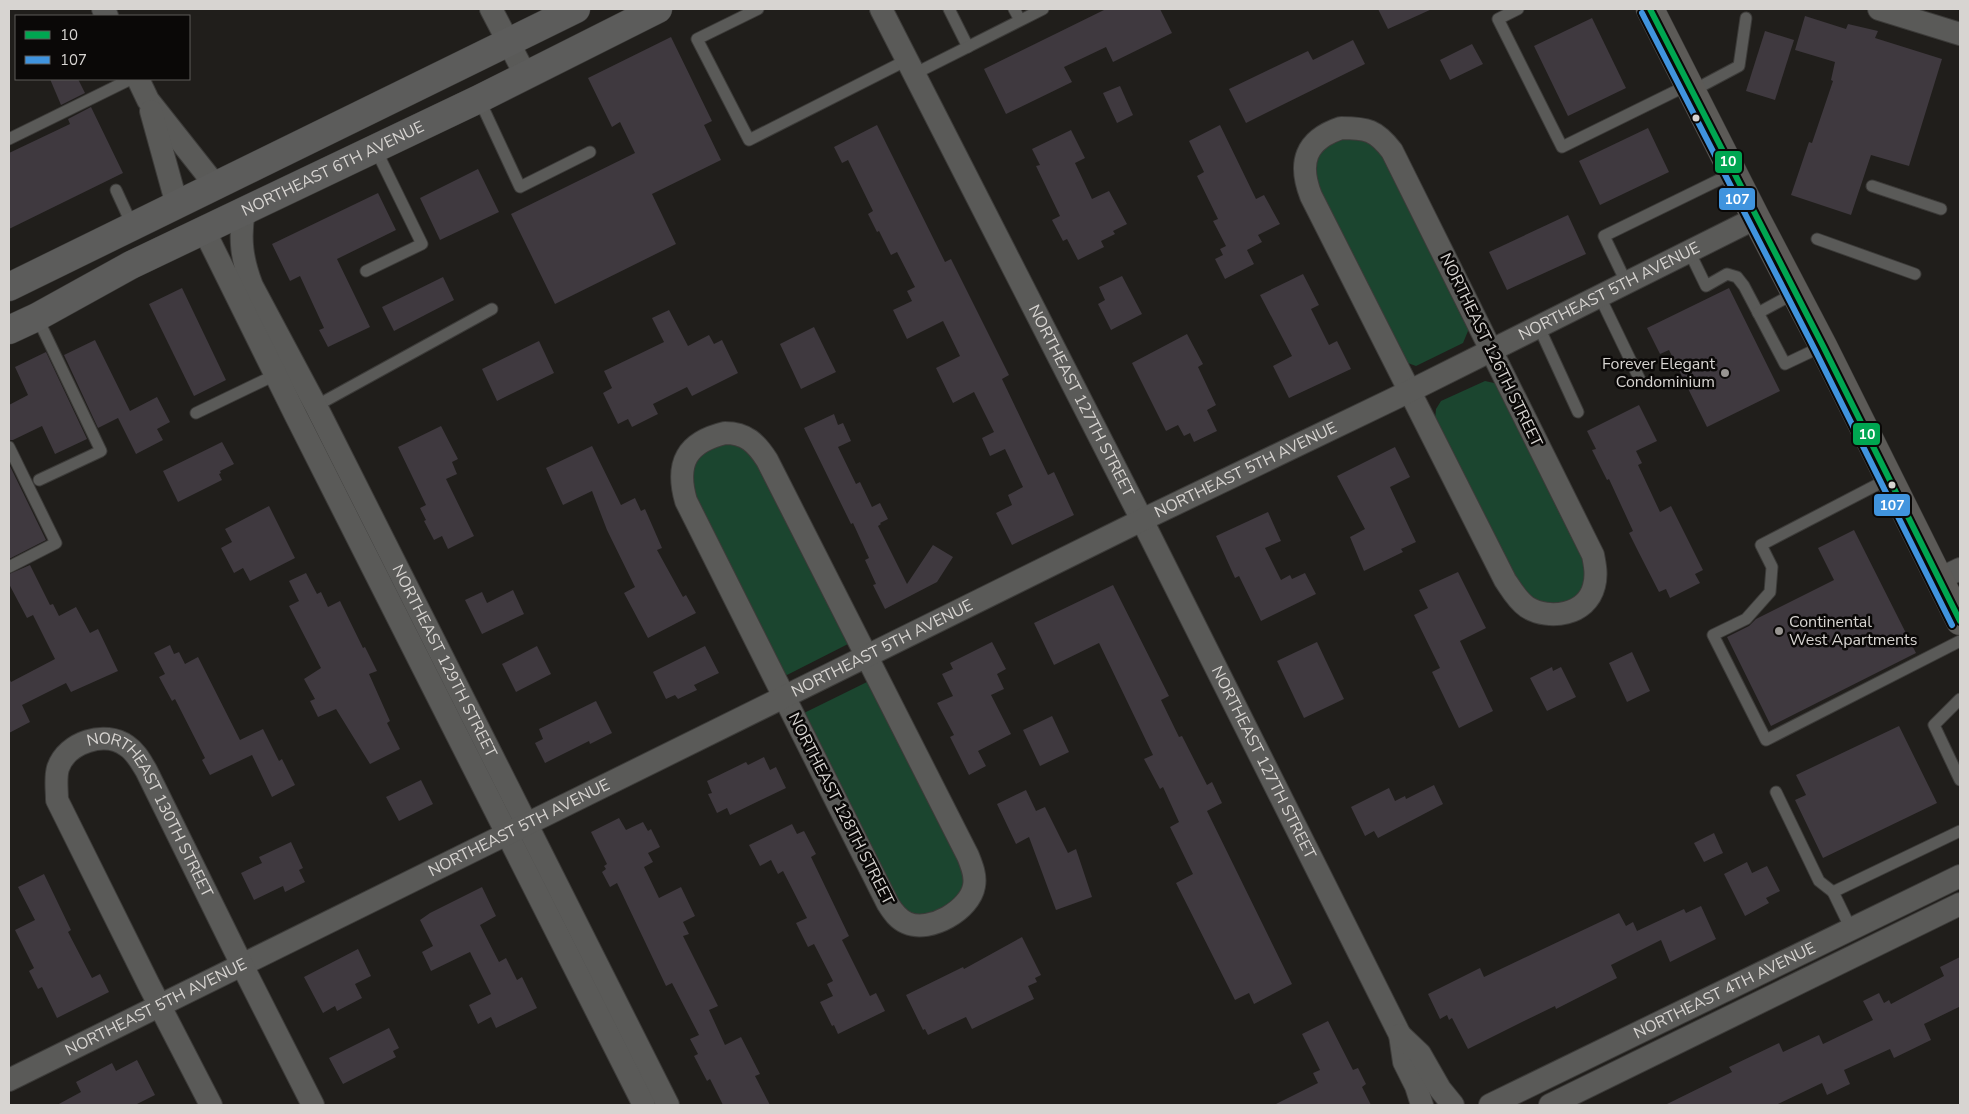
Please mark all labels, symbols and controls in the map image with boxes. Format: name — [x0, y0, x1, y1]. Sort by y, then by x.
legend — [15, 15, 190, 80]
text: 10 — [60, 25, 78, 45]
text: 107 — [60, 50, 87, 70]
unlabelled marker — [1691, 113, 1701, 123]
street label: NORTHEAST 6TH AVENUE — [238, 116, 428, 222]
line badge: 10 — [1714, 150, 1743, 174]
text: 10 — [1720, 152, 1736, 171]
line badge: 107 — [1718, 187, 1756, 211]
text: 107 — [1724, 190, 1750, 209]
street label: NORTHEAST 5TH AVENUE — [1515, 237, 1704, 346]
street label: NORTHEAST 126TH STREET — [1434, 249, 1548, 451]
street label: NORTHEAST 127TH STREET — [1023, 301, 1140, 501]
place label: Forever Elegant Condominium — [1602, 353, 1715, 393]
marker: Forever Elegant Condominium — [1719, 367, 1731, 379]
street label: NORTHEAST 5TH AVENUE — [1151, 417, 1341, 523]
line badge: 10 — [1852, 422, 1881, 446]
text: 10 — [1859, 425, 1875, 444]
unlabelled marker — [1887, 480, 1897, 490]
line badge: 107 — [1873, 493, 1911, 517]
text: 107 — [1879, 496, 1905, 515]
street label: NORTHEAST 129TH STREET — [387, 561, 502, 762]
street label: NORTHEAST 5TH AVENUE — [788, 594, 977, 703]
place label: Continental West Apartments — [1789, 611, 1917, 651]
marker: Continental West Apartments — [1773, 625, 1785, 637]
street label: NORTHEAST 127TH STREET — [1206, 662, 1321, 863]
street label: NORTHEAST 128TH STREET — [783, 709, 899, 909]
street label: NORTHEAST 130TH STREET — [85, 728, 218, 901]
street label: NORTHEAST 5TH AVENUE — [425, 774, 614, 882]
street label: NORTHEAST 4TH AVENUE — [1630, 937, 1819, 1044]
street label: NORTHEAST 5TH AVENUE — [62, 953, 251, 1061]

